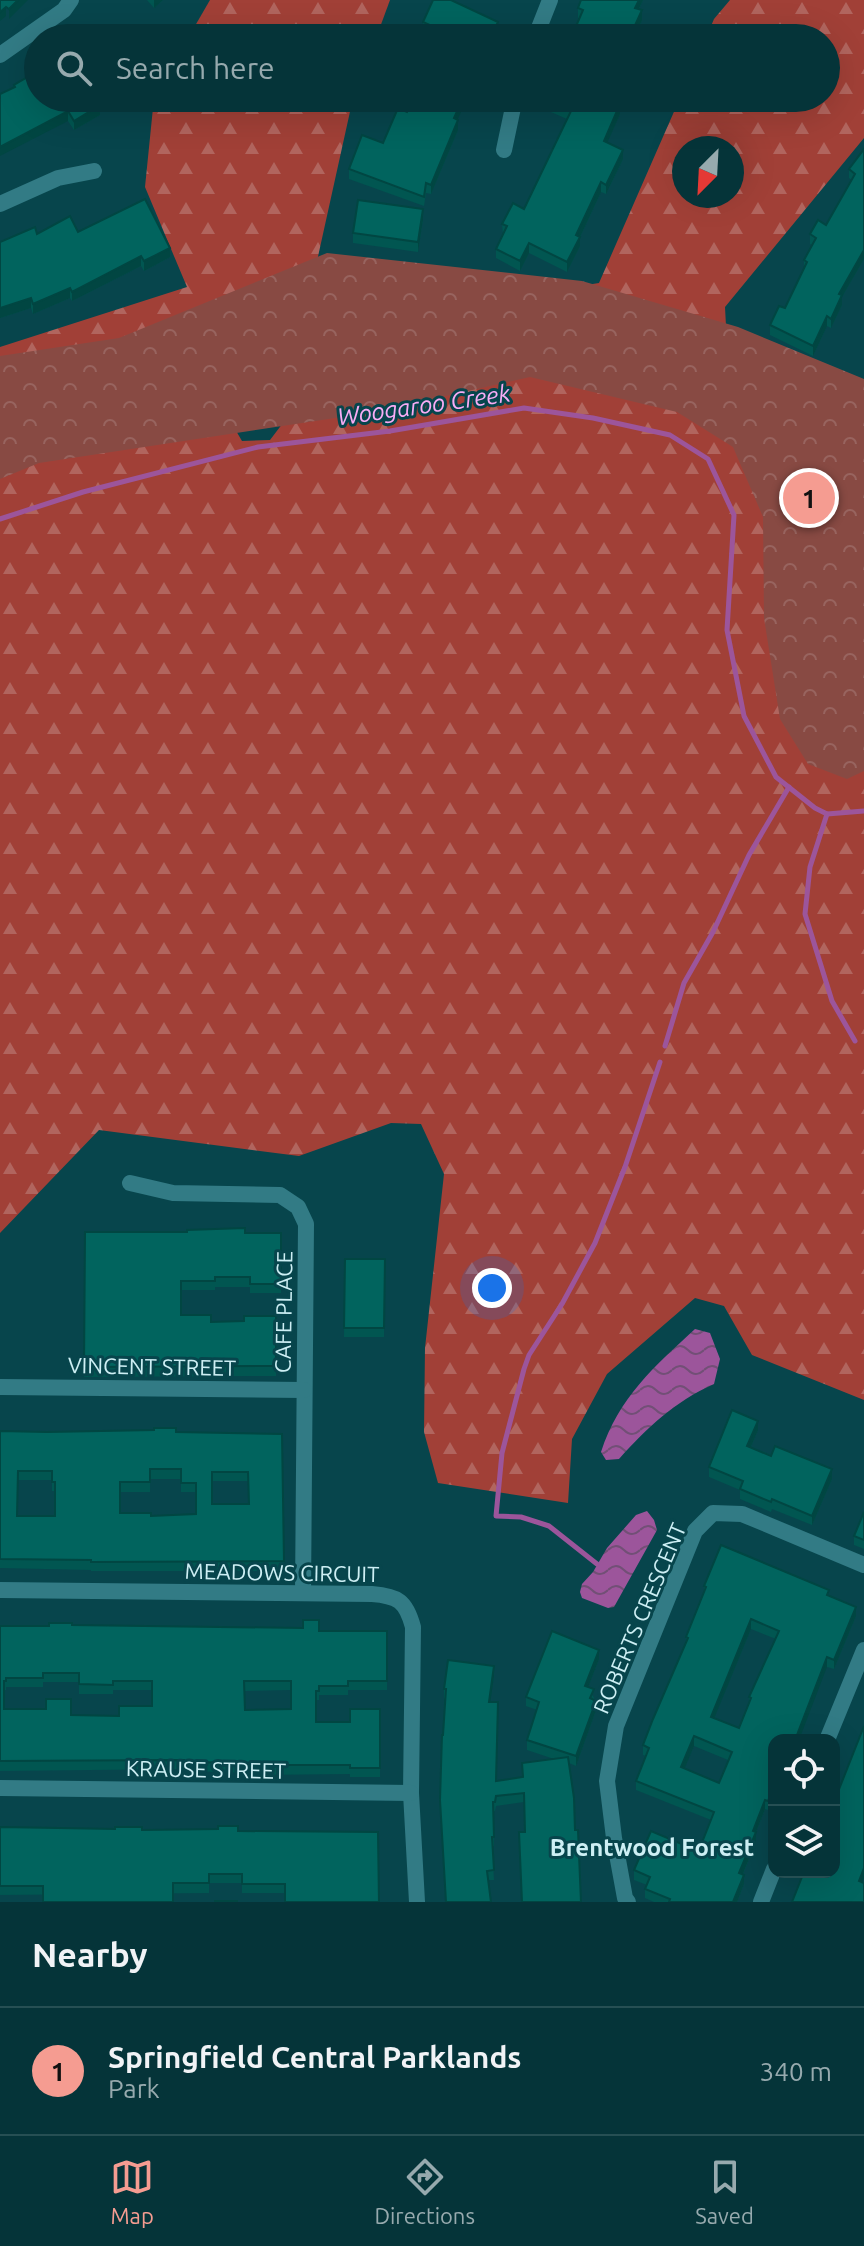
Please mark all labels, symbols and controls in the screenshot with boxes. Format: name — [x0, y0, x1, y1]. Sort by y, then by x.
search box — [24, 24, 840, 112]
icon: search — [52, 46, 96, 90]
text: Search here — [116, 51, 275, 85]
north arrow — [672, 136, 744, 208]
water label: Woogaroo Creek — [336, 379, 513, 431]
pin: 1 — [783, 468, 835, 528]
street label: CAFE PLACE — [269, 1251, 297, 1373]
your location — [472, 1268, 512, 1308]
street label: VINCENT STREET — [68, 1352, 236, 1380]
street label: ROBERTS CRESCENT — [588, 1519, 690, 1717]
street label: MEADOWS CIRCUIT — [184, 1558, 380, 1586]
map controls — [768, 1734, 840, 1878]
button: locate — [768, 1734, 840, 1806]
street label: KRAUSE STREET — [126, 1755, 286, 1783]
button: layers — [768, 1806, 840, 1878]
district label: Brentwood Forest — [550, 1834, 754, 1861]
text: Nearby — [32, 1935, 147, 1973]
text: Springfield Central Parklands — [108, 2040, 522, 2074]
text: 1 — [51, 2057, 65, 2086]
text: 340 m — [760, 2057, 832, 2086]
text: Park — [108, 2074, 160, 2103]
tab: Map — [110, 2155, 154, 2228]
tab: Directions — [374, 2155, 475, 2228]
tab: Saved — [695, 2155, 754, 2228]

